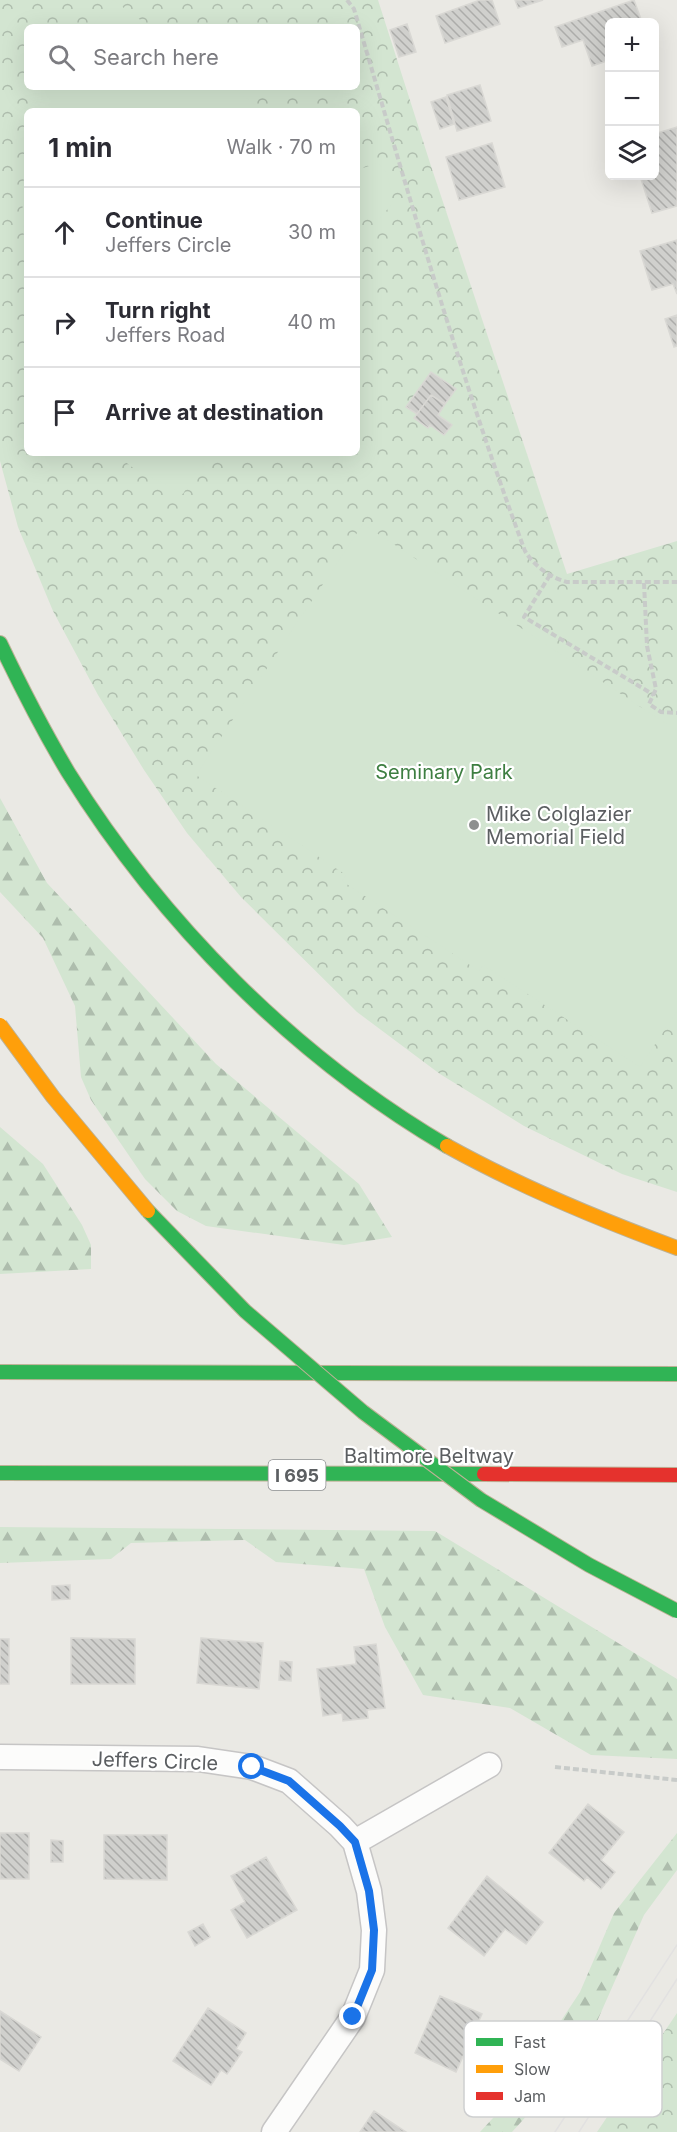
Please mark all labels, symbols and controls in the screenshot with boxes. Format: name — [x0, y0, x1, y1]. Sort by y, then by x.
map controls — [605, 18, 659, 180]
button: + — [605, 18, 659, 72]
search box — [24, 24, 360, 90]
icon: search — [45, 41, 78, 74]
text: Search here — [93, 44, 219, 70]
button: − — [605, 72, 659, 126]
button: layers — [605, 126, 659, 180]
text: 1 min — [48, 132, 112, 163]
text: Walk · 70 m — [226, 135, 336, 159]
text: Continue — [105, 207, 203, 233]
icon: ahead — [48, 216, 81, 249]
text: 30 m — [288, 220, 336, 244]
text: Jeffers Circle — [105, 233, 231, 257]
text: Turn right — [105, 297, 211, 323]
icon: right — [48, 306, 81, 339]
text: 40 m — [287, 310, 336, 334]
text: Jeffers Road — [105, 323, 225, 347]
icon: arrive — [48, 396, 81, 429]
text: Arrive at destination — [105, 399, 324, 425]
park label: Seminary Park — [375, 760, 513, 784]
place label: Mike Colglazier Memorial Field — [486, 802, 632, 849]
marker: Mike Colglazier Memorial Field — [467, 818, 481, 832]
street label: Baltimore Beltway — [344, 1444, 514, 1468]
road number: I 695 — [268, 1460, 326, 1490]
street label: Jeffers Circle — [91, 1747, 219, 1775]
route start — [238, 1753, 264, 1779]
route end — [339, 2003, 365, 2029]
legend — [464, 2021, 662, 2117]
text: Fast — [514, 2032, 546, 2052]
text: Slow — [514, 2059, 551, 2079]
text: Jam — [514, 2086, 546, 2106]

